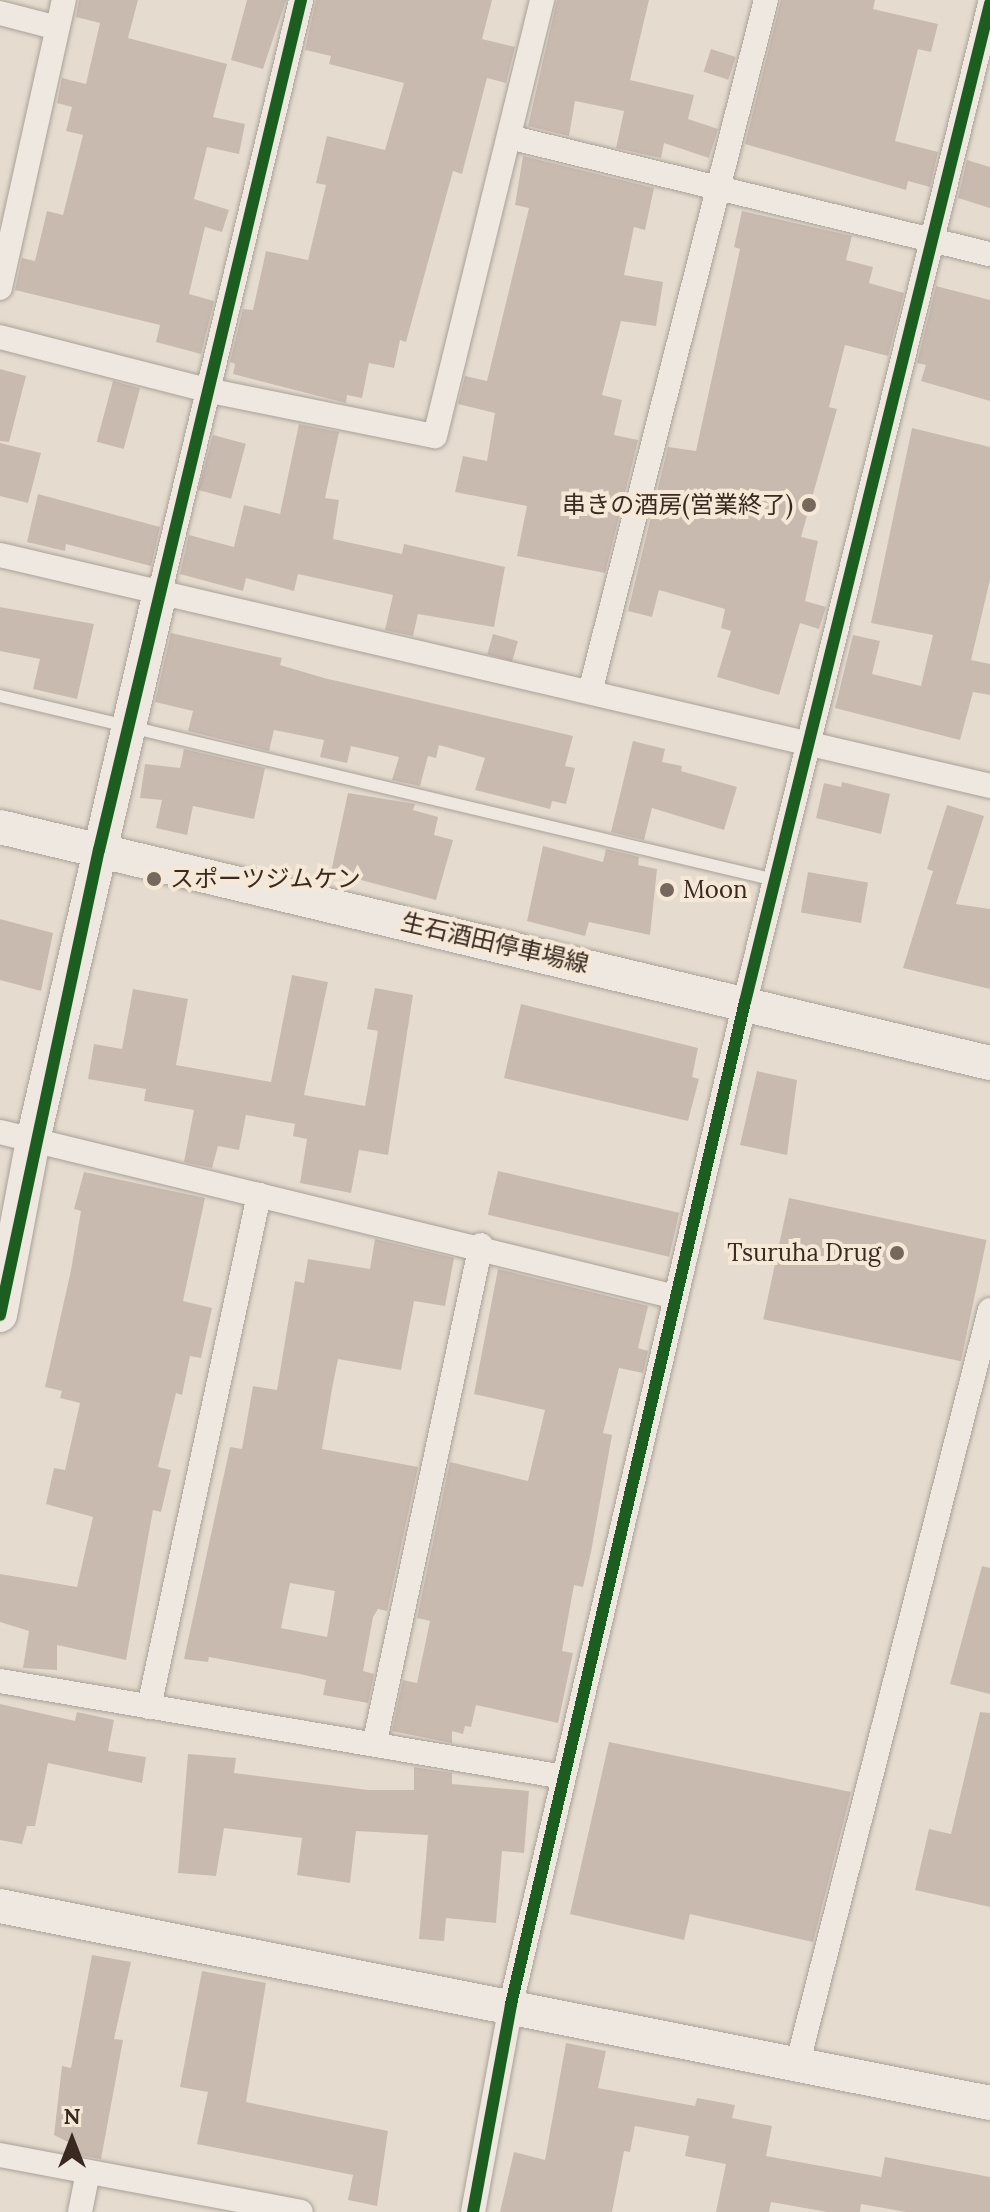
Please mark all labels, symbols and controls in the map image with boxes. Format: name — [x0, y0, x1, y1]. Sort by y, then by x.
place label: 串きの酒房(営業終了) — [562, 491, 793, 519]
marker: 串きの酒房(営業終了) — [800, 496, 818, 514]
place label: スポーツジムケン — [170, 865, 362, 893]
marker: スポーツジムケン — [145, 870, 163, 888]
place label: Moon — [683, 876, 748, 904]
marker: Moon — [658, 881, 676, 899]
street label: 生石酒田停車場線 — [398, 907, 592, 979]
place label: Tsuruha Drug — [727, 1239, 881, 1267]
marker: Tsuruha Drug — [888, 1244, 906, 1262]
north arrow — [32, 2100, 112, 2180]
text: N — [63, 2102, 81, 2130]

